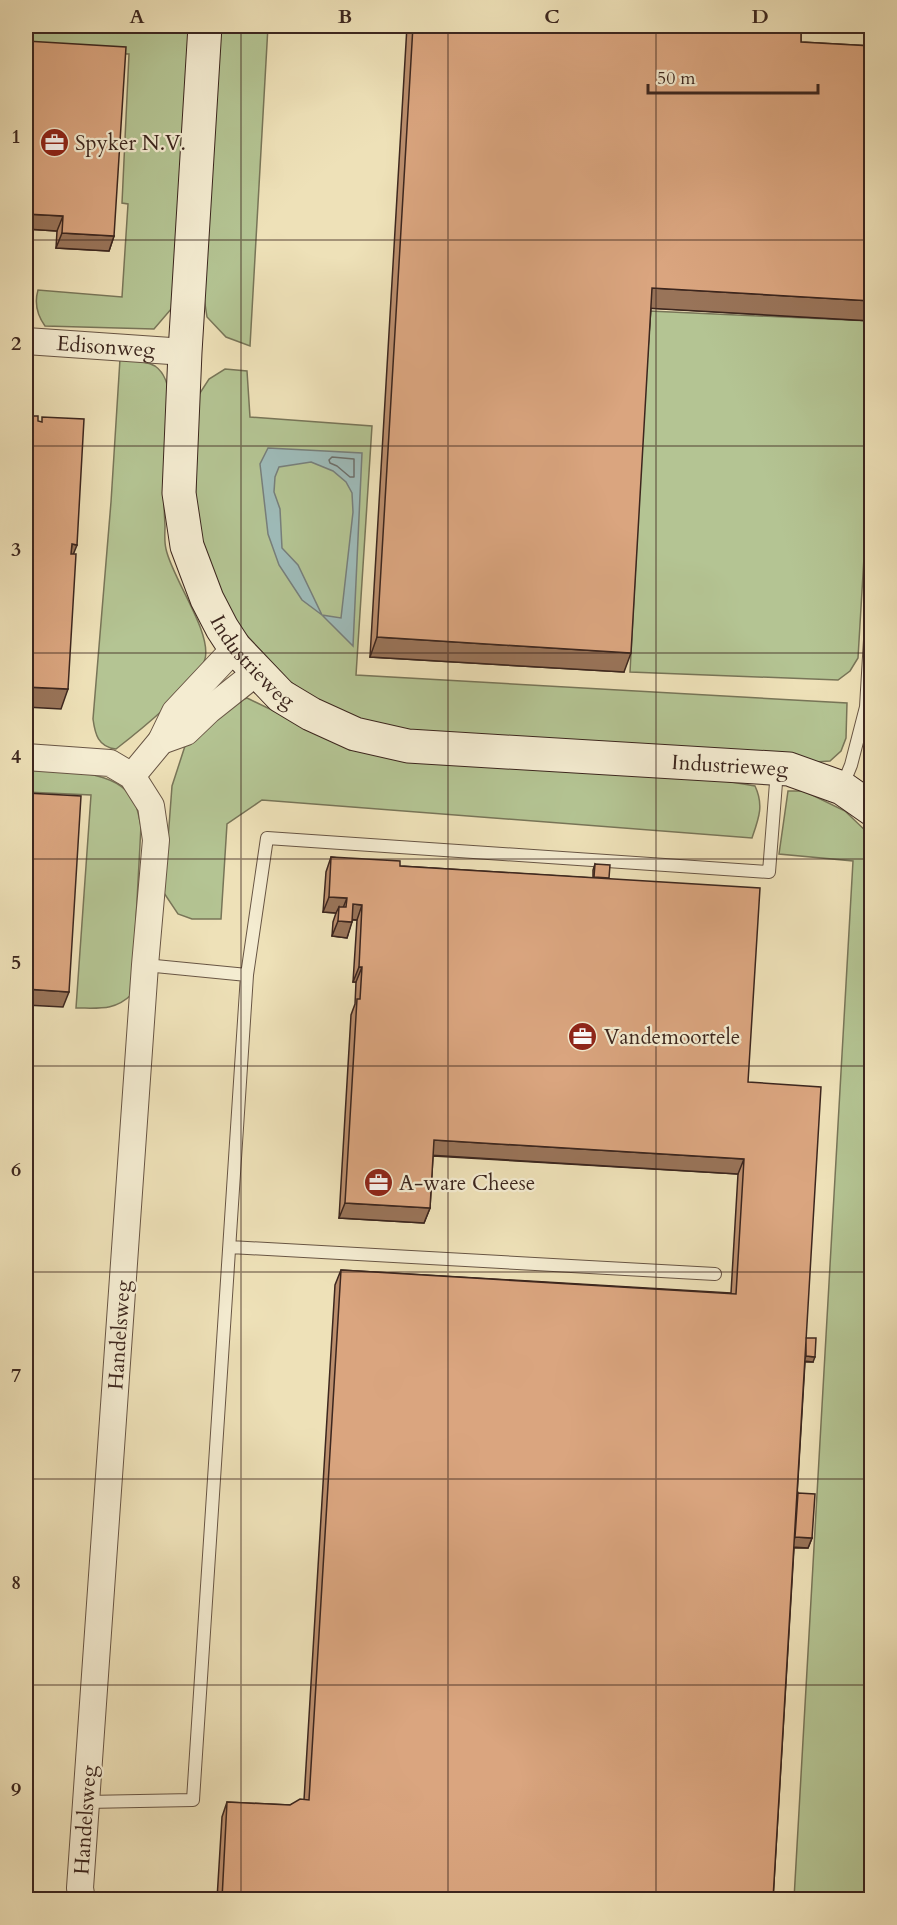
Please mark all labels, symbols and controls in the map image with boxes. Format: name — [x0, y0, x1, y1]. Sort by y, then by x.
text: A — [129, 3, 145, 30]
text: B — [338, 3, 352, 30]
text: C — [544, 3, 560, 30]
text: D — [751, 3, 769, 30]
scale bar — [648, 57, 818, 95]
text: 50 m — [657, 66, 696, 91]
text: 1 — [11, 123, 21, 150]
office icon: Spyker N.V. — [38, 127, 70, 159]
place label: Spyker N.V. — [75, 129, 186, 158]
street label: Edisonweg — [56, 329, 156, 365]
text: 2 — [11, 330, 21, 357]
text: 3 — [11, 536, 21, 563]
street label: Industrieweg — [203, 610, 300, 716]
text: 4 — [11, 743, 21, 770]
street label: Industrieweg — [671, 748, 789, 784]
text: 5 — [11, 949, 21, 976]
office icon: Vandemoortele — [567, 1021, 599, 1053]
place label: Vandemoortele — [604, 1023, 740, 1052]
text: 6 — [11, 1156, 21, 1183]
office icon: A-ware Cheese — [362, 1167, 394, 1199]
place label: A-ware Cheese — [399, 1169, 535, 1198]
street label: Handelsweg — [101, 1279, 138, 1391]
text: 7 — [11, 1362, 21, 1389]
text: 8 — [11, 1569, 21, 1596]
street label: Handelsweg — [67, 1764, 104, 1876]
text: 9 — [11, 1776, 21, 1803]

